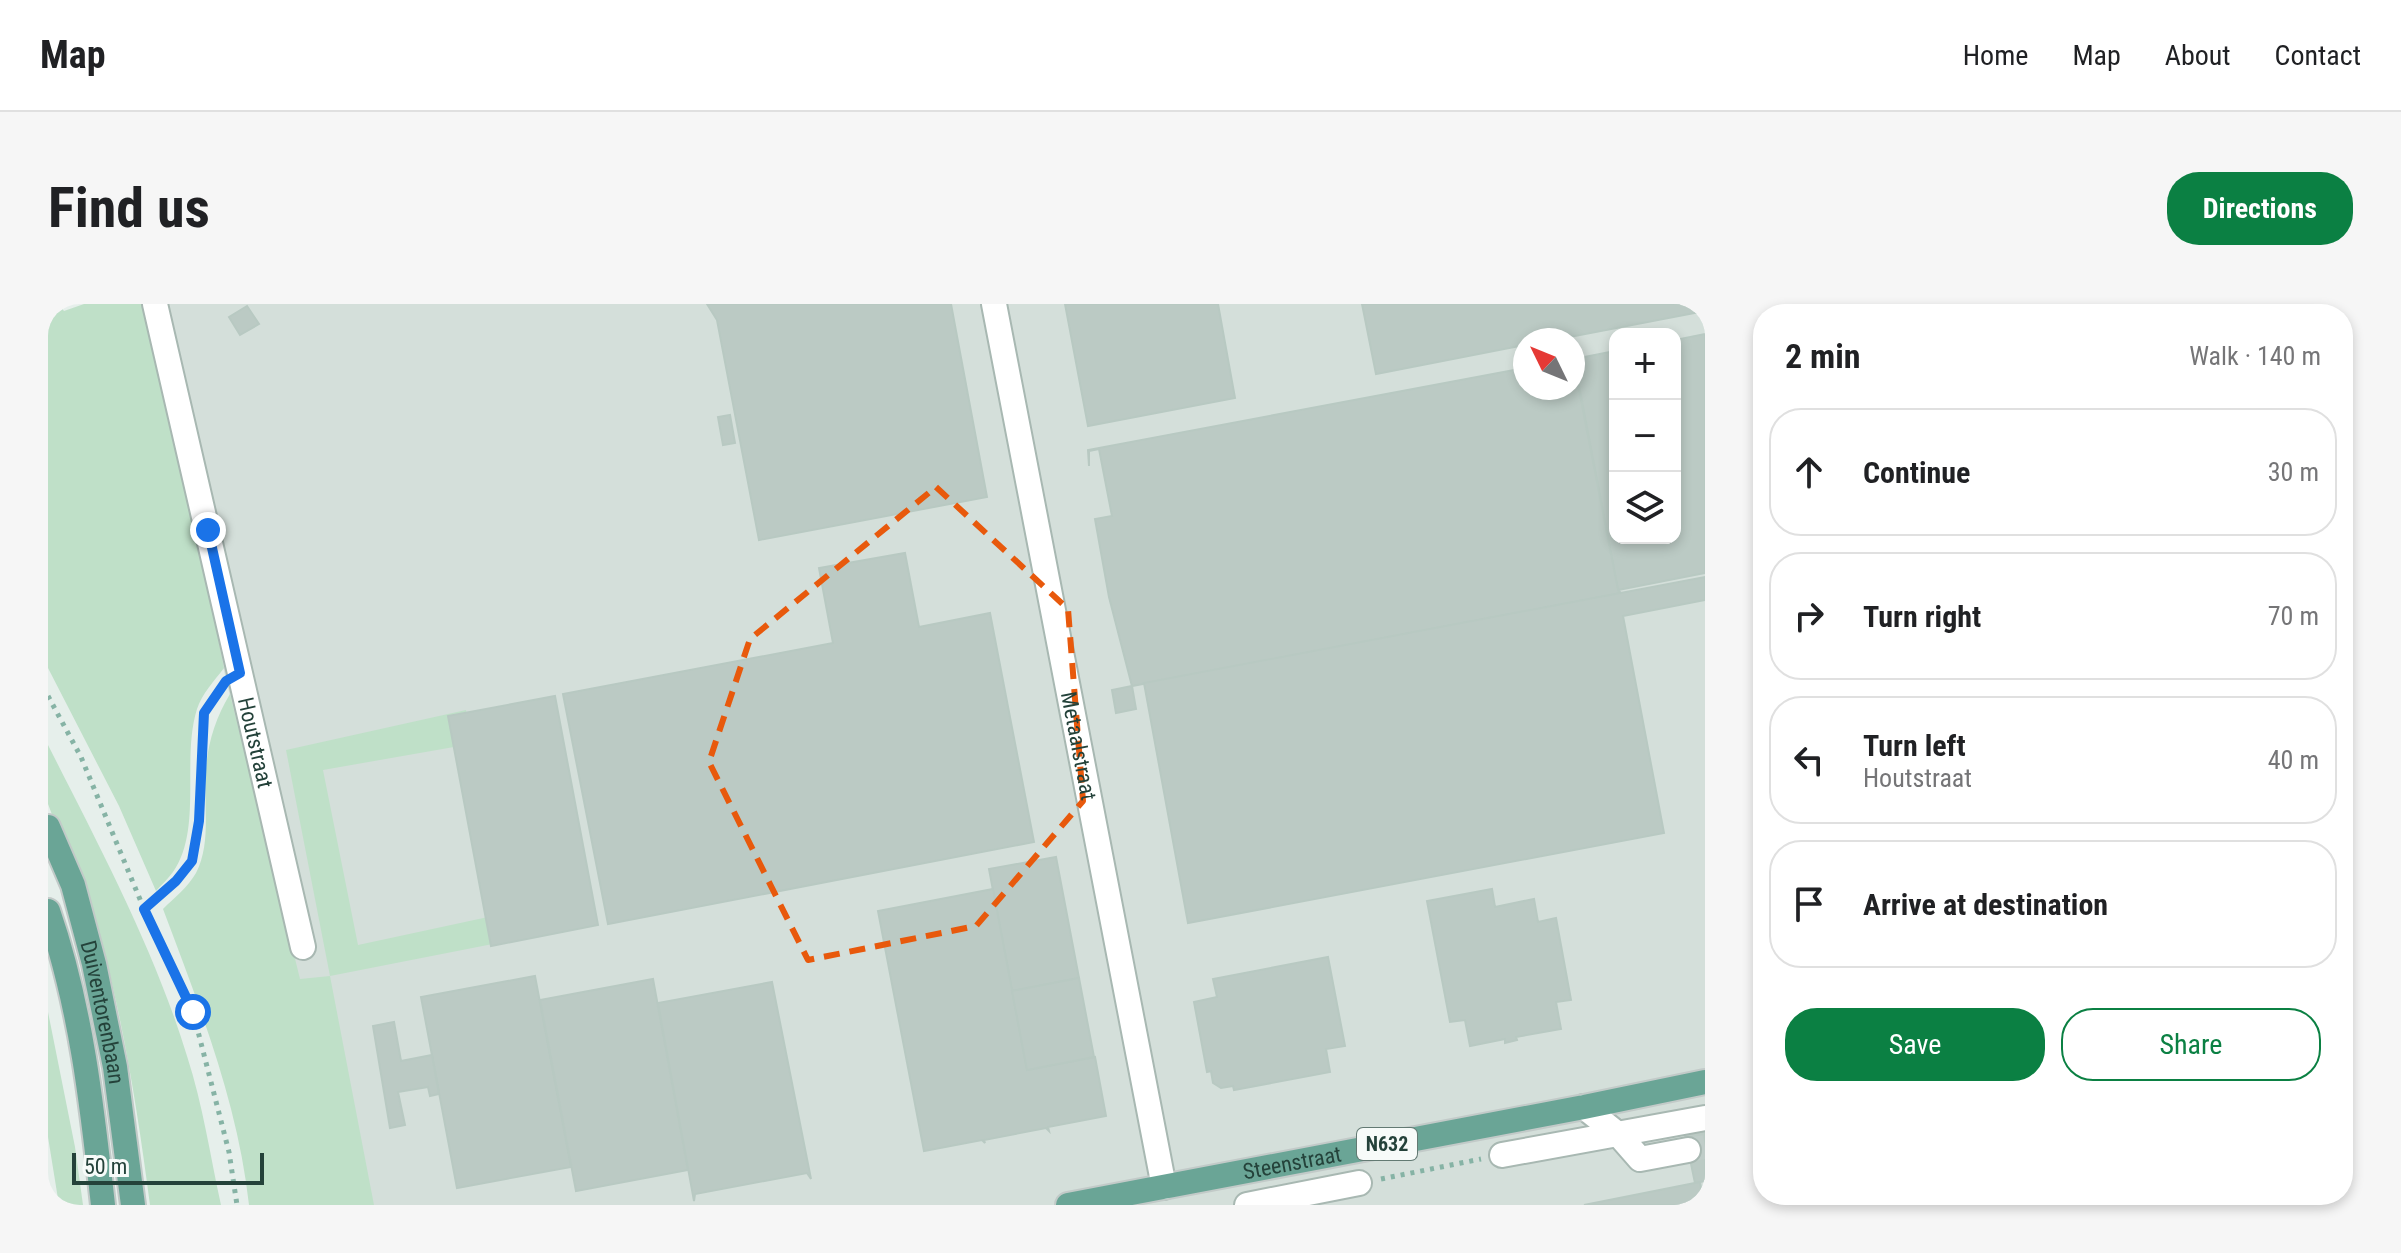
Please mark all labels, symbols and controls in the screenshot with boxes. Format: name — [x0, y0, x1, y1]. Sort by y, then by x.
text: Map — [40, 33, 106, 77]
text: Home — [1963, 39, 2028, 72]
text: Map — [2072, 39, 2121, 72]
text: About — [2165, 39, 2231, 72]
text: Contact — [2275, 39, 2361, 72]
button: Directions — [2167, 172, 2353, 245]
text: Find us — [48, 175, 210, 241]
north arrow — [1513, 328, 1585, 400]
map controls — [1609, 328, 1681, 544]
button: + — [1609, 328, 1681, 400]
text: 2 min — [1785, 336, 1861, 376]
text: Walk · 140 m — [2189, 341, 2321, 371]
button: − — [1609, 400, 1681, 472]
icon: ahead — [1787, 450, 1831, 494]
text: Continue — [1863, 455, 1970, 490]
text: 30 m — [2268, 457, 2319, 487]
button: layers — [1609, 472, 1681, 544]
route end — [190, 512, 226, 548]
icon: right — [1787, 594, 1831, 638]
text: Turn right — [1863, 599, 1981, 634]
text: 70 m — [2268, 601, 2319, 631]
street label: Metaalstraat — [1056, 690, 1101, 802]
street label: Houtstraat — [233, 695, 278, 790]
text: Turn left — [1863, 728, 1966, 763]
icon: left — [1787, 738, 1831, 782]
text: 40 m — [2268, 745, 2319, 775]
text: Houtstraat — [1863, 763, 1972, 793]
icon: arrive — [1787, 882, 1831, 926]
text: Arrive at destination — [1863, 887, 2108, 922]
street label: Duiventorenbaan — [75, 938, 129, 1085]
route start — [175, 994, 211, 1030]
button: Save — [1785, 1008, 2045, 1081]
button: Share — [2061, 1008, 2321, 1081]
road number: N632 — [1357, 1128, 1417, 1160]
street label: Steenstraat — [1241, 1141, 1343, 1185]
scale bar — [72, 1149, 264, 1185]
text: 50 m — [84, 1154, 127, 1179]

